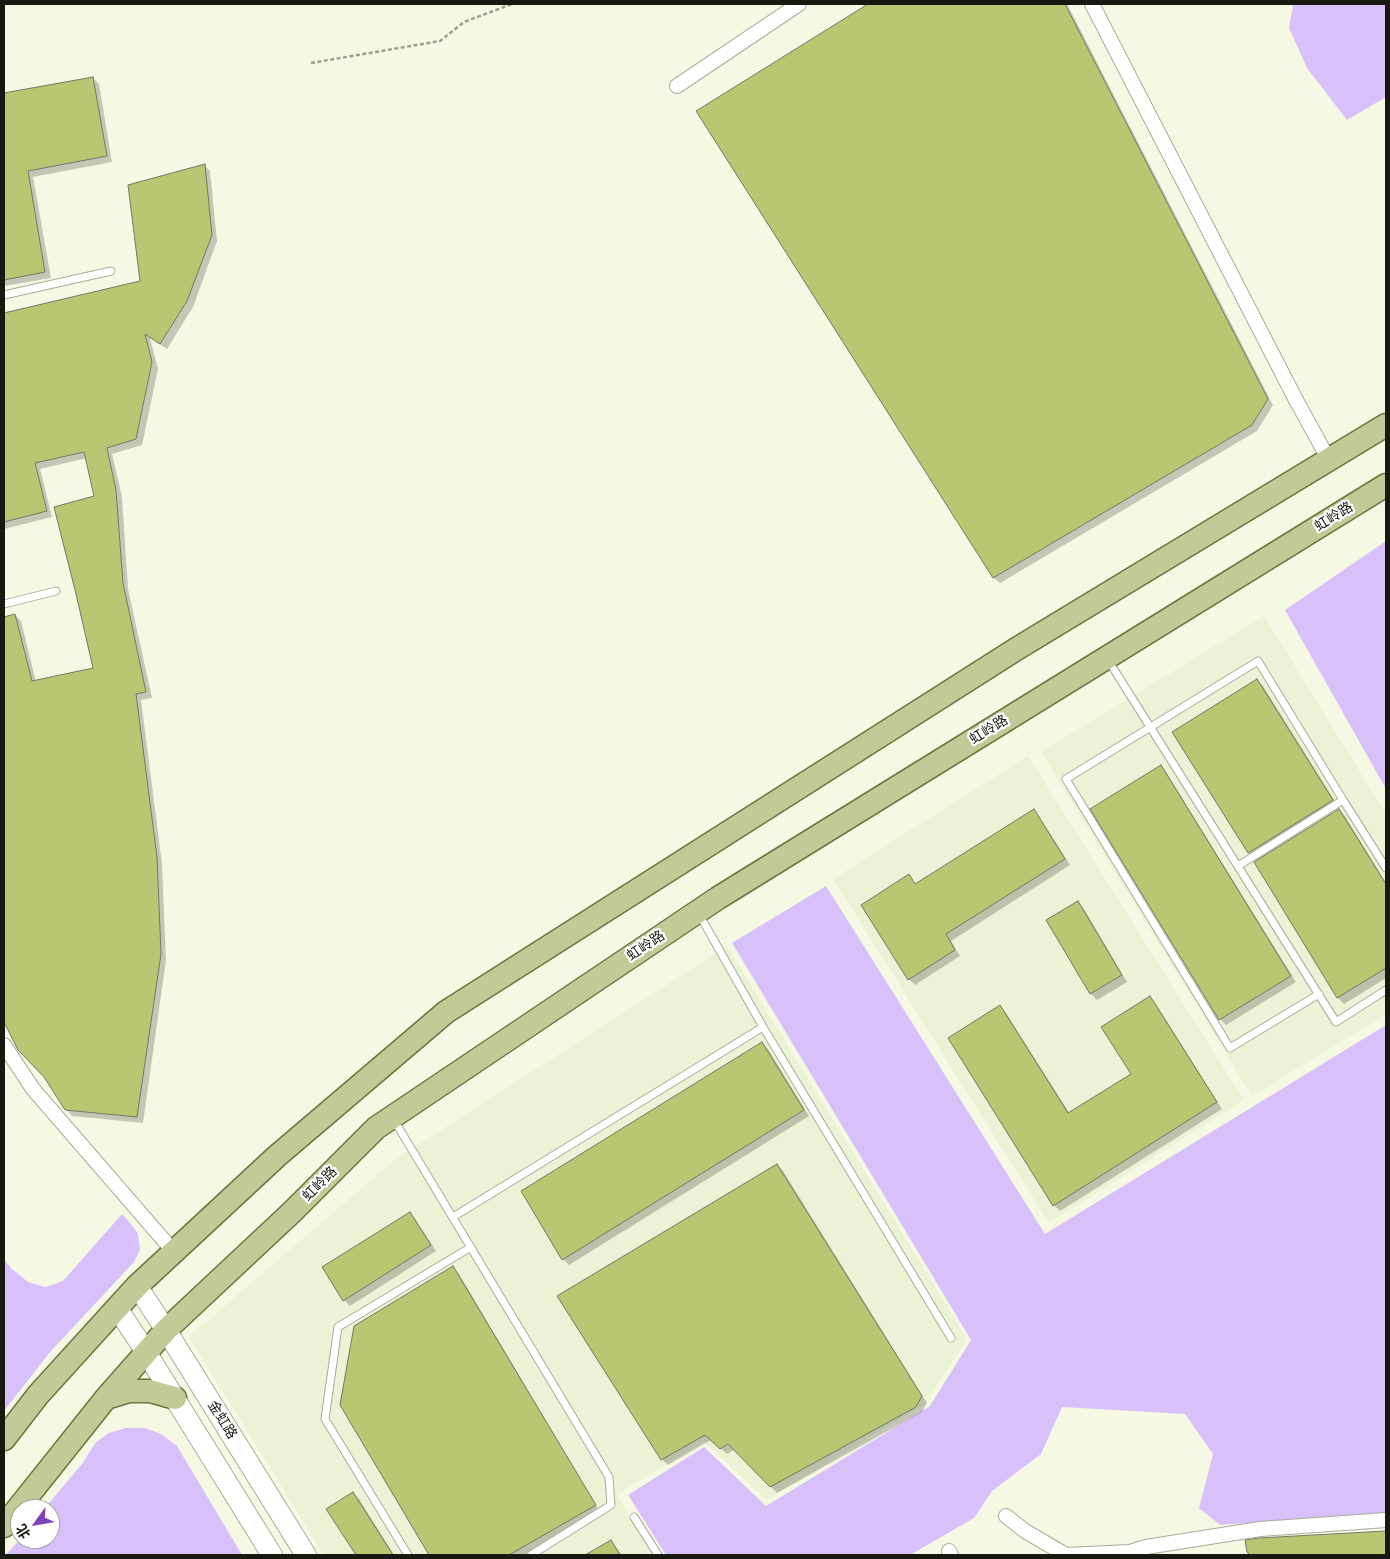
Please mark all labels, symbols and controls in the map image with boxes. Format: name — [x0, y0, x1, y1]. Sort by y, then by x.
street label: 虹岭路 — [1312, 499, 1356, 535]
street label: 虹岭路 — [967, 712, 1011, 748]
street label: 虹岭路 — [624, 927, 668, 965]
street label: 虹岭路 — [299, 1163, 341, 1205]
street label: 金虹路 — [204, 1398, 240, 1442]
north arrow — [10, 1499, 60, 1549]
text: 北 — [12, 1521, 34, 1542]

